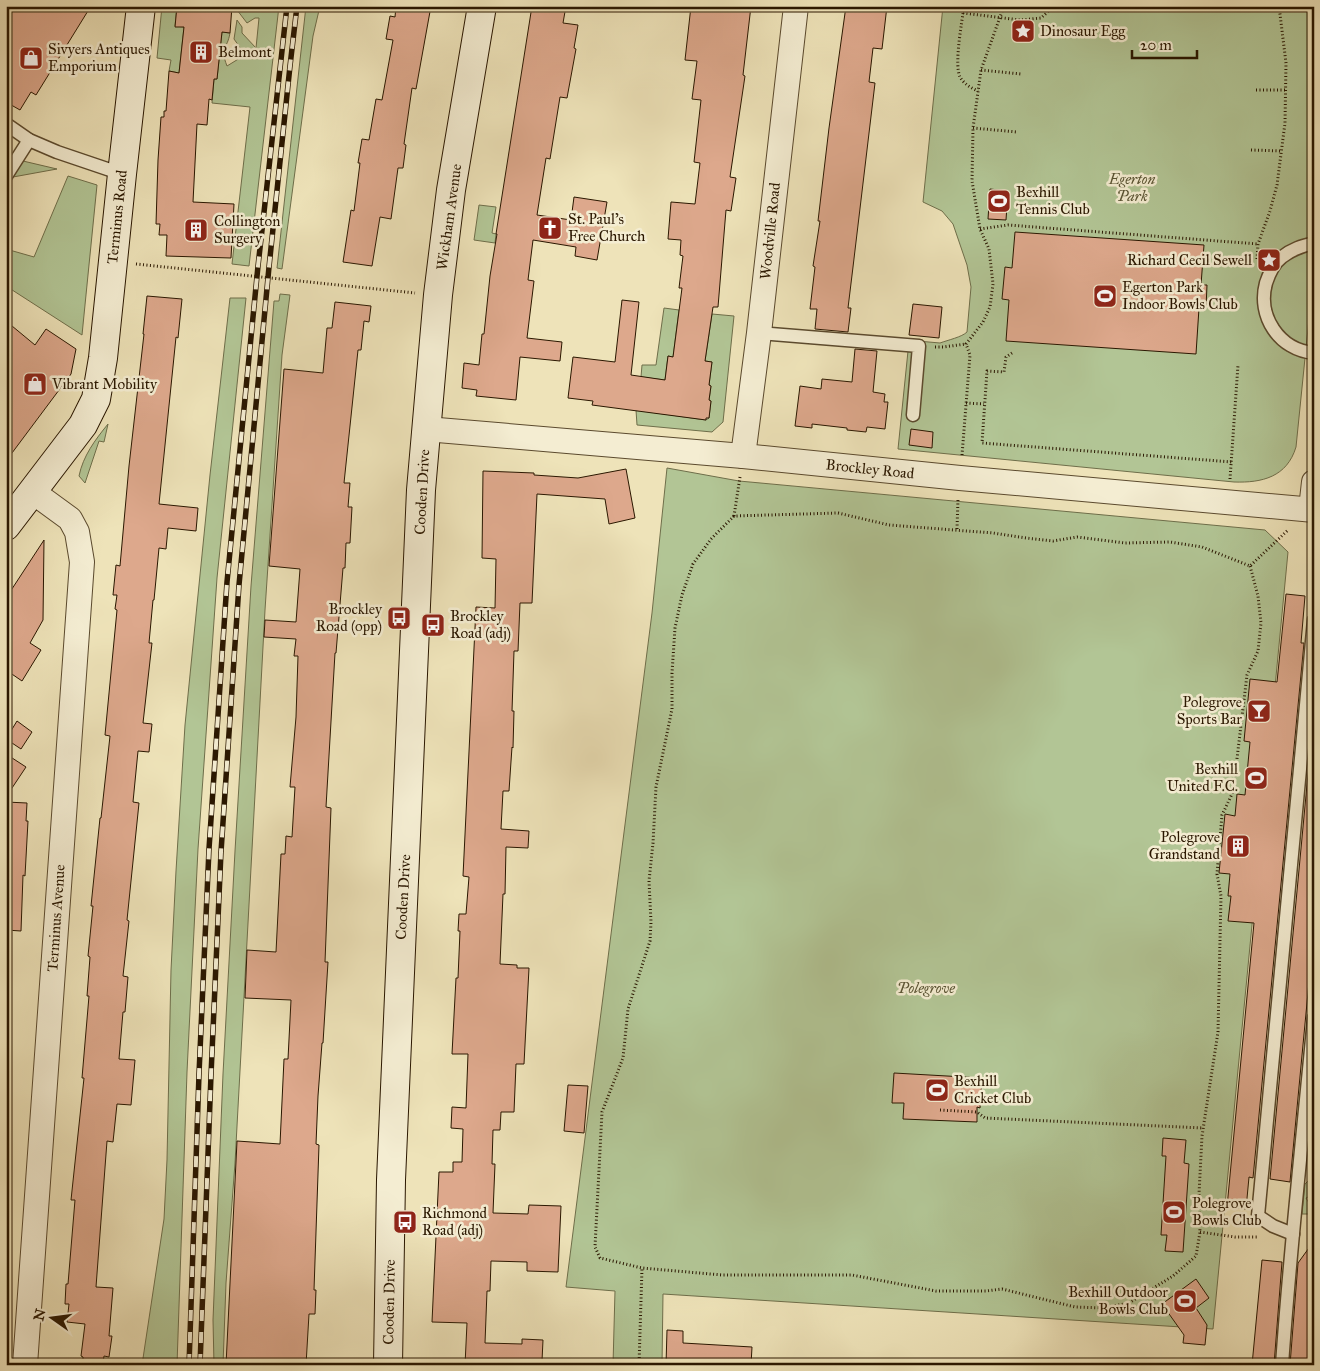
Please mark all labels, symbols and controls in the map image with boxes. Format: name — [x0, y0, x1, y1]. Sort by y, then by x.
place icon: Dinosaur Egg — [1010, 18, 1036, 44]
place label: Dinosaur Egg — [1040, 22, 1126, 40]
scale bar — [1132, 28, 1198, 60]
text: 20 m — [1140, 36, 1172, 54]
building icon: Belmont — [188, 39, 214, 65]
place label: Sivyers Antiques Emporium — [48, 40, 150, 75]
place label: Belmont — [218, 43, 272, 61]
shop icon: Sivyers Antiques Emporium — [18, 45, 44, 71]
street label: Wickham Avenue — [433, 163, 465, 271]
street label: Terminus Road — [103, 169, 131, 265]
park label: Egerton Park — [1108, 170, 1155, 205]
street label: Woodville Road — [756, 181, 784, 280]
place label: Bexhill Tennis Club — [1016, 183, 1090, 218]
sports icon: Bexhill Tennis Club — [986, 188, 1012, 214]
place label: St. Paul's Free Church — [568, 210, 646, 245]
place label: Collington Surgery — [214, 212, 280, 247]
church icon: St. Paul's Free Church — [537, 215, 563, 241]
building icon: Collington Surgery — [183, 217, 209, 243]
place icon: Richard Cecil Sewell — [1256, 247, 1282, 273]
place label: Richard Cecil Sewell — [1127, 251, 1253, 269]
place label: Egerton Park Indoor Bowls Club — [1122, 278, 1238, 313]
sports icon: Egerton Park Indoor Bowls Club — [1092, 283, 1118, 309]
shop icon: Vibrant Mobility — [22, 371, 48, 397]
place label: Vibrant Mobility — [51, 375, 158, 393]
street label: Cooden Drive — [411, 449, 433, 535]
street label: Brockley Road — [825, 455, 916, 483]
place label: Brockley Road (opp) — [316, 600, 383, 636]
bus stop icon: Brockley Road (opp) — [386, 605, 412, 631]
place label: Brockley Road (adj) — [450, 607, 511, 643]
bus stop icon: Brockley Road (adj) — [420, 612, 446, 638]
place label: Polegrove Sports Bar — [1177, 693, 1242, 728]
bar icon: Polegrove Sports Bar — [1246, 698, 1272, 724]
place label: Bexhill United F.C. — [1167, 760, 1239, 795]
sports icon: Bexhill United F.C. — [1243, 765, 1269, 791]
place label: Polegrove Grandstand — [1149, 828, 1220, 863]
building icon: Polegrove Grandstand — [1225, 833, 1251, 859]
street label: Cooden Drive — [392, 854, 414, 940]
street label: Terminus Avenue — [43, 864, 69, 972]
park label: Polegrove — [897, 979, 955, 997]
place label: Bexhill Cricket Club — [954, 1072, 1031, 1107]
sports icon: Bexhill Cricket Club — [924, 1077, 950, 1103]
place label: Polegrove Bowls Club — [1192, 1194, 1262, 1229]
sports icon: Polegrove Bowls Club — [1161, 1199, 1187, 1225]
place label: Richmond Road (adj) — [422, 1204, 488, 1240]
bus stop icon: Richmond Road (adj) — [392, 1209, 418, 1235]
street label: Cooden Drive — [379, 1259, 399, 1345]
place label: Bexhill Outdoor Bowls Club — [1068, 1283, 1168, 1318]
sports icon: Bexhill Outdoor Bowls Club — [1172, 1288, 1198, 1314]
north arrow — [28, 1294, 78, 1344]
text: N — [30, 1307, 50, 1323]

